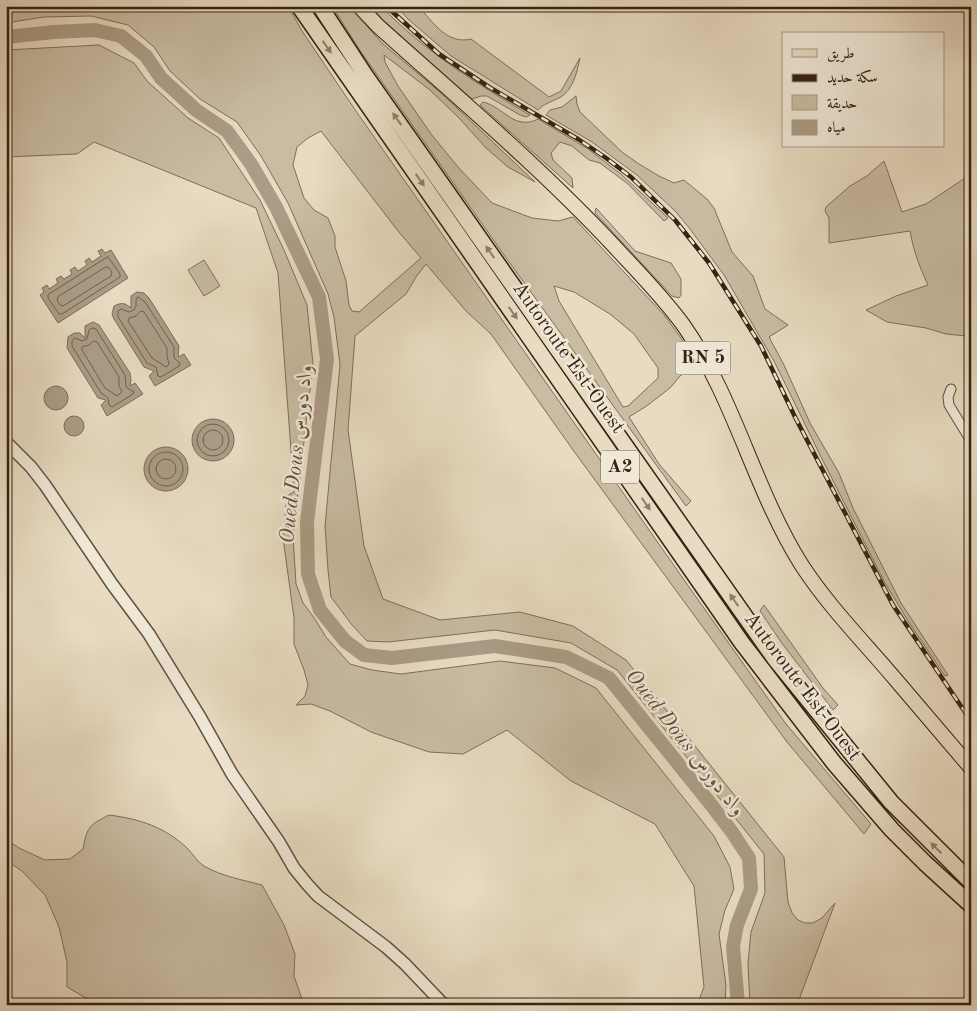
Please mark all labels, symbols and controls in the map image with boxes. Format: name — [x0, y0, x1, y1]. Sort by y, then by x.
legend — [782, 32, 944, 148]
one-way arrow — [322, 40, 332, 53]
text: طريق — [827, 47, 854, 63]
text: سكة حديد — [827, 69, 878, 86]
text: حديقة — [827, 97, 857, 112]
one-way arrow — [392, 112, 402, 126]
text: مياه — [827, 121, 845, 136]
one-way arrow — [415, 173, 425, 187]
one-way arrow — [485, 245, 495, 259]
street label: Autoroute Est-Ouest — [508, 279, 628, 437]
one-way arrow — [508, 306, 518, 320]
road number: RN 5 — [676, 342, 730, 374]
water label: Oued Dous واد دورس — [277, 363, 317, 545]
road number: A2 — [601, 451, 639, 484]
one-way arrow — [641, 497, 651, 511]
one-way arrow — [729, 593, 739, 607]
street label: Autoroute Est-Ouest — [740, 609, 864, 765]
water label: Oued Dous واد دورس — [621, 666, 749, 820]
one-way arrow — [930, 842, 942, 854]

